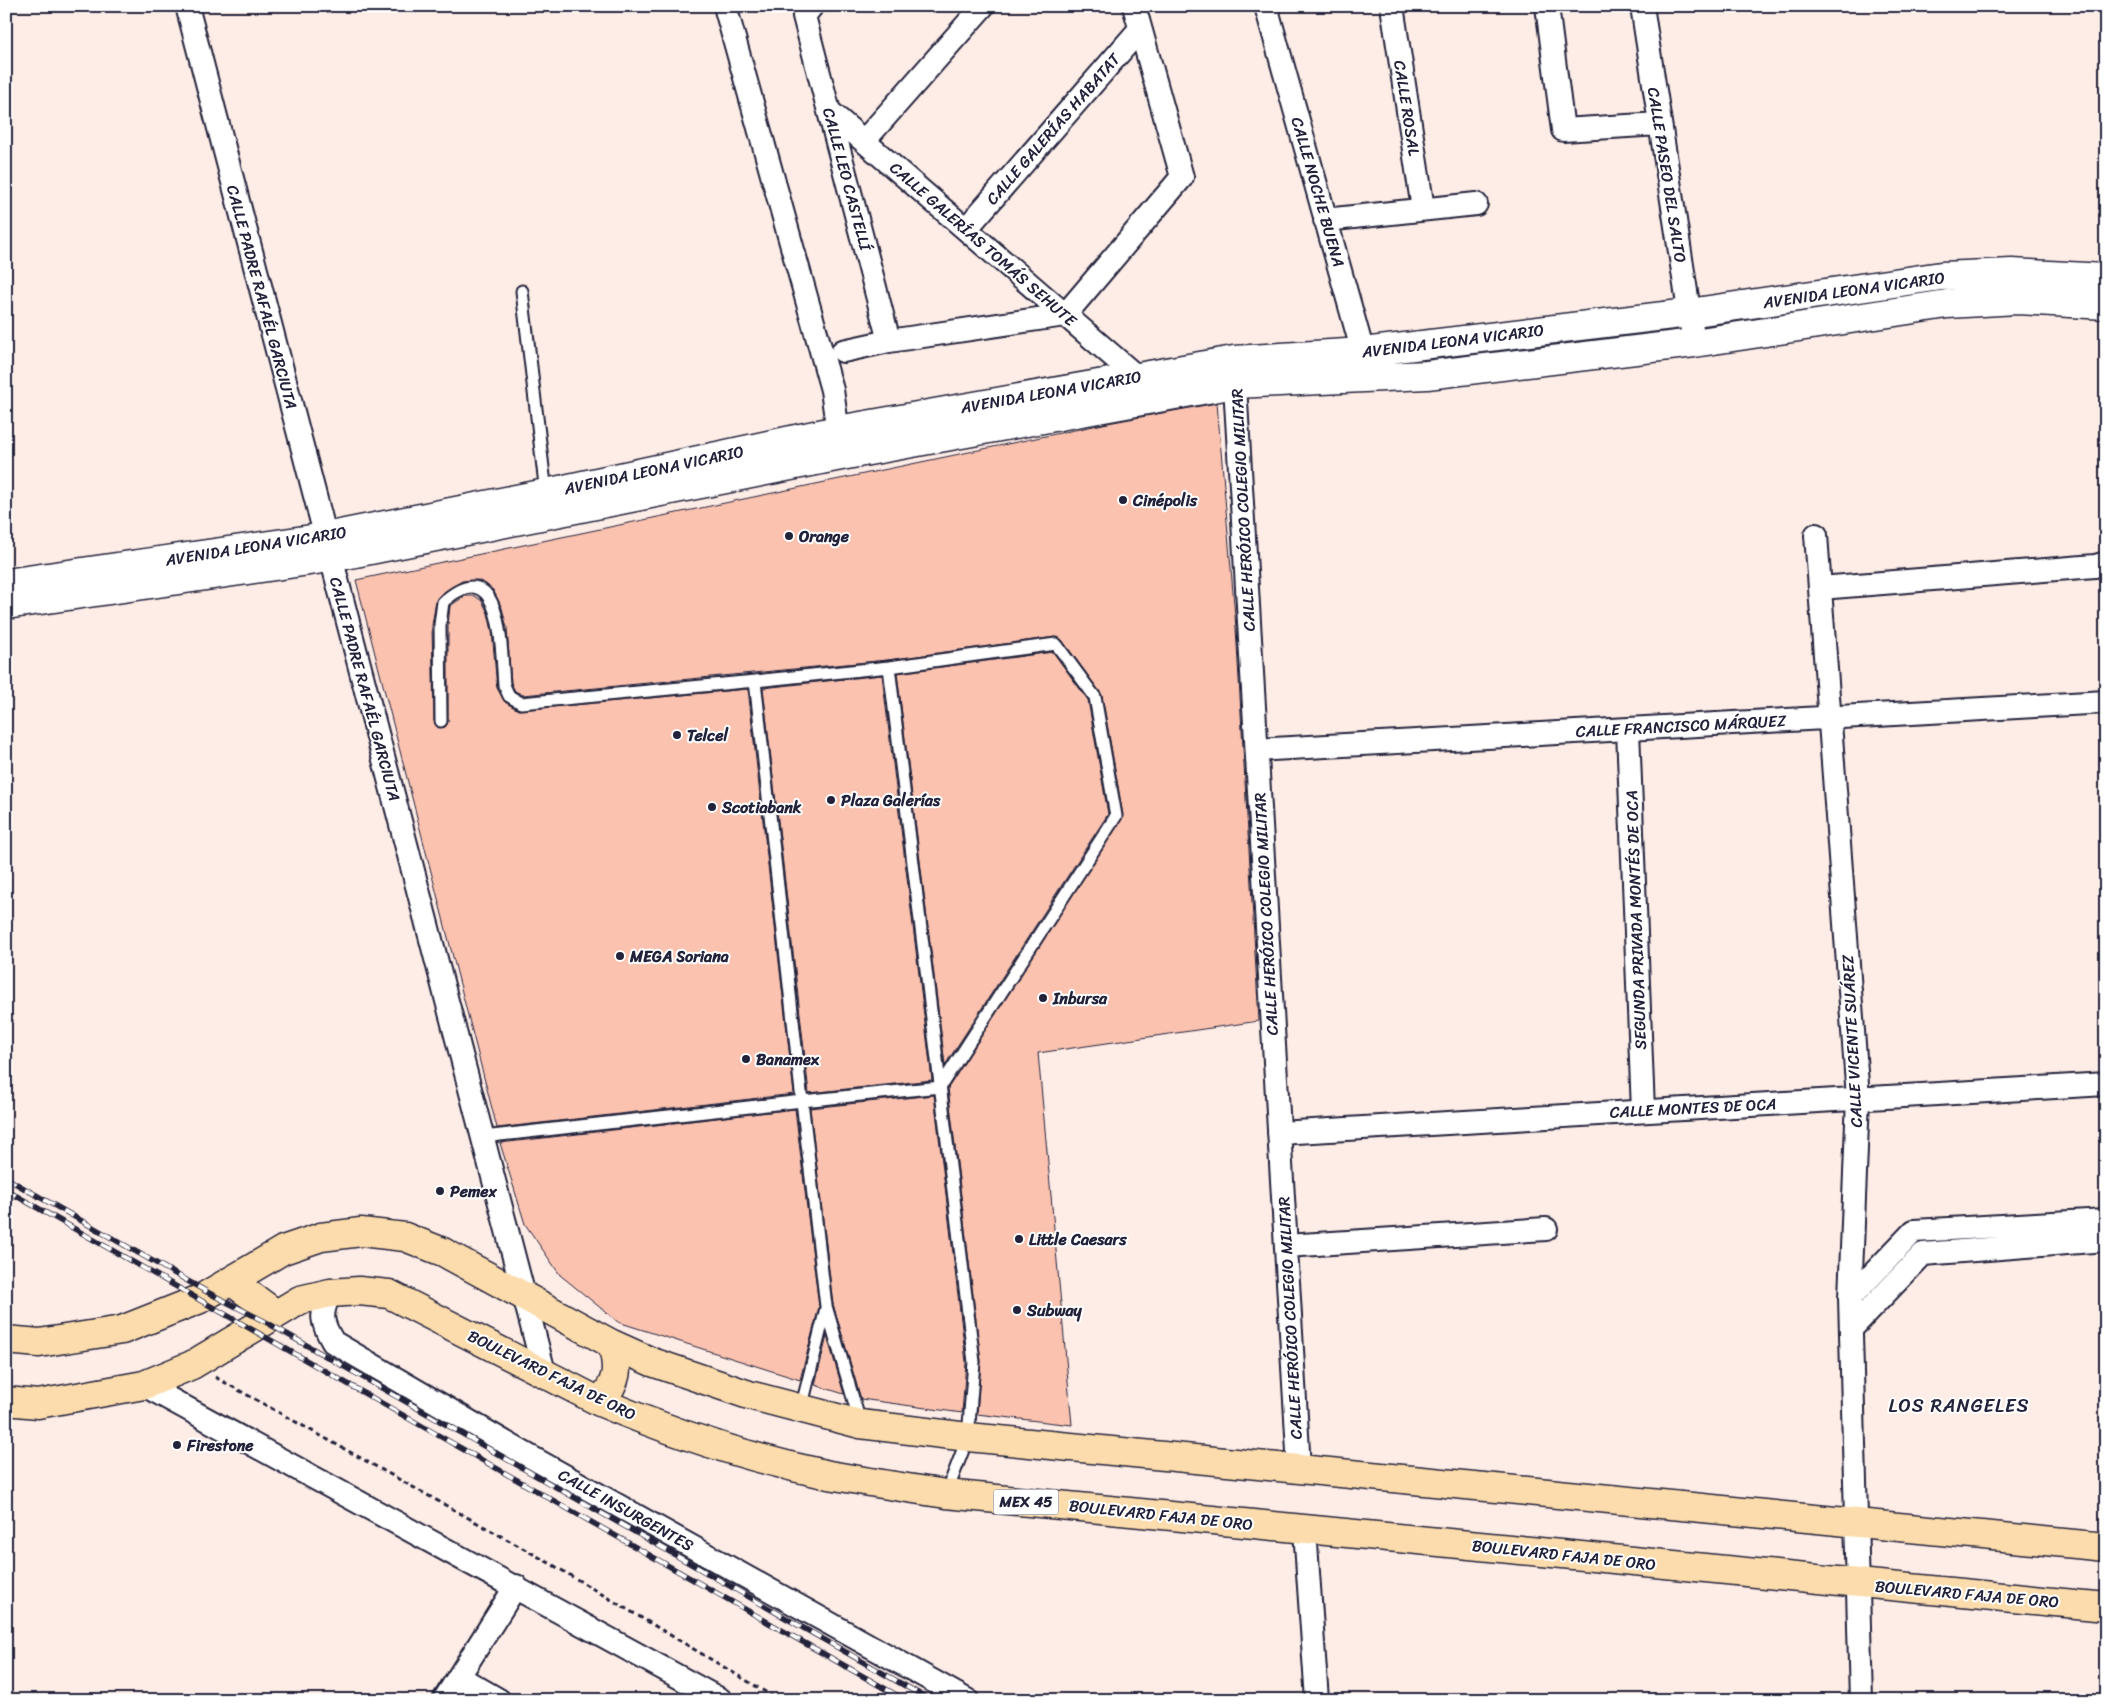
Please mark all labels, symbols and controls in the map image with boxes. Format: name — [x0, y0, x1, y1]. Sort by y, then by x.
street label: CALLE GALERÍAS HABATAT — [978, 45, 1128, 212]
street label: CALLE ROSAL — [1385, 58, 1429, 158]
street label: CALLE PASEO DEL SALTO — [1639, 85, 1695, 265]
street label: CALLE LEO CASTELLÍ — [814, 104, 880, 255]
street label: CALLE NOCHE BUENA — [1283, 113, 1353, 271]
street label: CALLE GALERÍAS TOMÁS SEHUTE — [883, 154, 1084, 335]
street label: CALLE PADRE RAFAÉL GARCIUTA — [218, 182, 306, 412]
street label: AVENIDA LEONA VICARIO — [1760, 263, 1947, 317]
street label: AVENIDA LEONA VICARIO — [1359, 315, 1546, 367]
street label: AVENIDA LEONA VICARIO — [957, 362, 1144, 422]
street label: CALLE HERÓICO COLEGIO MILITAR — [1222, 388, 1264, 632]
street label: AVENIDA LEONA VICARIO — [560, 437, 747, 503]
place label: Cinépolis — [1132, 486, 1198, 515]
marker: Cinépolis — [1117, 494, 1129, 506]
street label: AVENIDA LEONA VICARIO — [162, 517, 349, 575]
place label: Orange — [798, 522, 850, 551]
marker: Orange — [783, 530, 795, 542]
street label: CALLE PADRE RAFAÉL GARCIUTA — [321, 574, 409, 804]
street label: CALLE FRANCISCO MÁRQUEZ — [1575, 706, 1788, 746]
place label: Telcel — [687, 721, 729, 750]
marker: Telcel — [671, 729, 683, 741]
place label: Plaza Galerías — [841, 786, 941, 815]
street label: SEGUNDA PRIVADA MONTÉS DE OCA — [1617, 790, 1655, 1050]
street label: CALLE HERÓICO COLEGIO MILITAR — [1245, 792, 1287, 1036]
place label: Scotiabank — [721, 793, 802, 822]
marker: Plaza Galerías — [825, 794, 837, 806]
marker: Scotiabank — [706, 801, 718, 813]
place label: MEGA Soriana — [629, 942, 729, 971]
marker: MEGA Soriana — [614, 950, 626, 962]
street label: CALLE VICENTE SUÁREZ — [1833, 953, 1871, 1128]
place label: Inbursa — [1052, 984, 1108, 1013]
marker: Inbursa — [1037, 992, 1049, 1004]
place label: Banamex — [756, 1045, 820, 1074]
marker: Banamex — [740, 1053, 752, 1065]
street label: CALLE MONTES DE OCA — [1609, 1089, 1777, 1127]
place label: Pemex — [450, 1177, 497, 1206]
marker: Pemex — [434, 1185, 446, 1197]
street label: CALLE HERÓICO COLEGIO MILITAR — [1269, 1196, 1311, 1440]
place label: Little Caesars — [1029, 1225, 1127, 1254]
marker: Little Caesars — [1013, 1233, 1025, 1245]
place label: Subway — [1026, 1296, 1082, 1325]
marker: Subway — [1011, 1304, 1023, 1316]
street label: BOULEVARD FAJA DE ORO — [463, 1321, 641, 1429]
district label: LOS RANGELES — [1889, 1389, 2029, 1422]
place label: Firestone — [186, 1431, 254, 1460]
marker: Firestone — [171, 1439, 183, 1451]
street label: CALLE INSURGENTES — [553, 1461, 699, 1559]
road number: MEX 45 — [994, 1490, 1058, 1514]
street label: BOULEVARD FAJA DE ORO — [1068, 1491, 1254, 1539]
street label: BOULEVARD FAJA DE ORO — [1471, 1531, 1657, 1579]
street label: BOULEVARD FAJA DE ORO — [1874, 1572, 2060, 1616]

